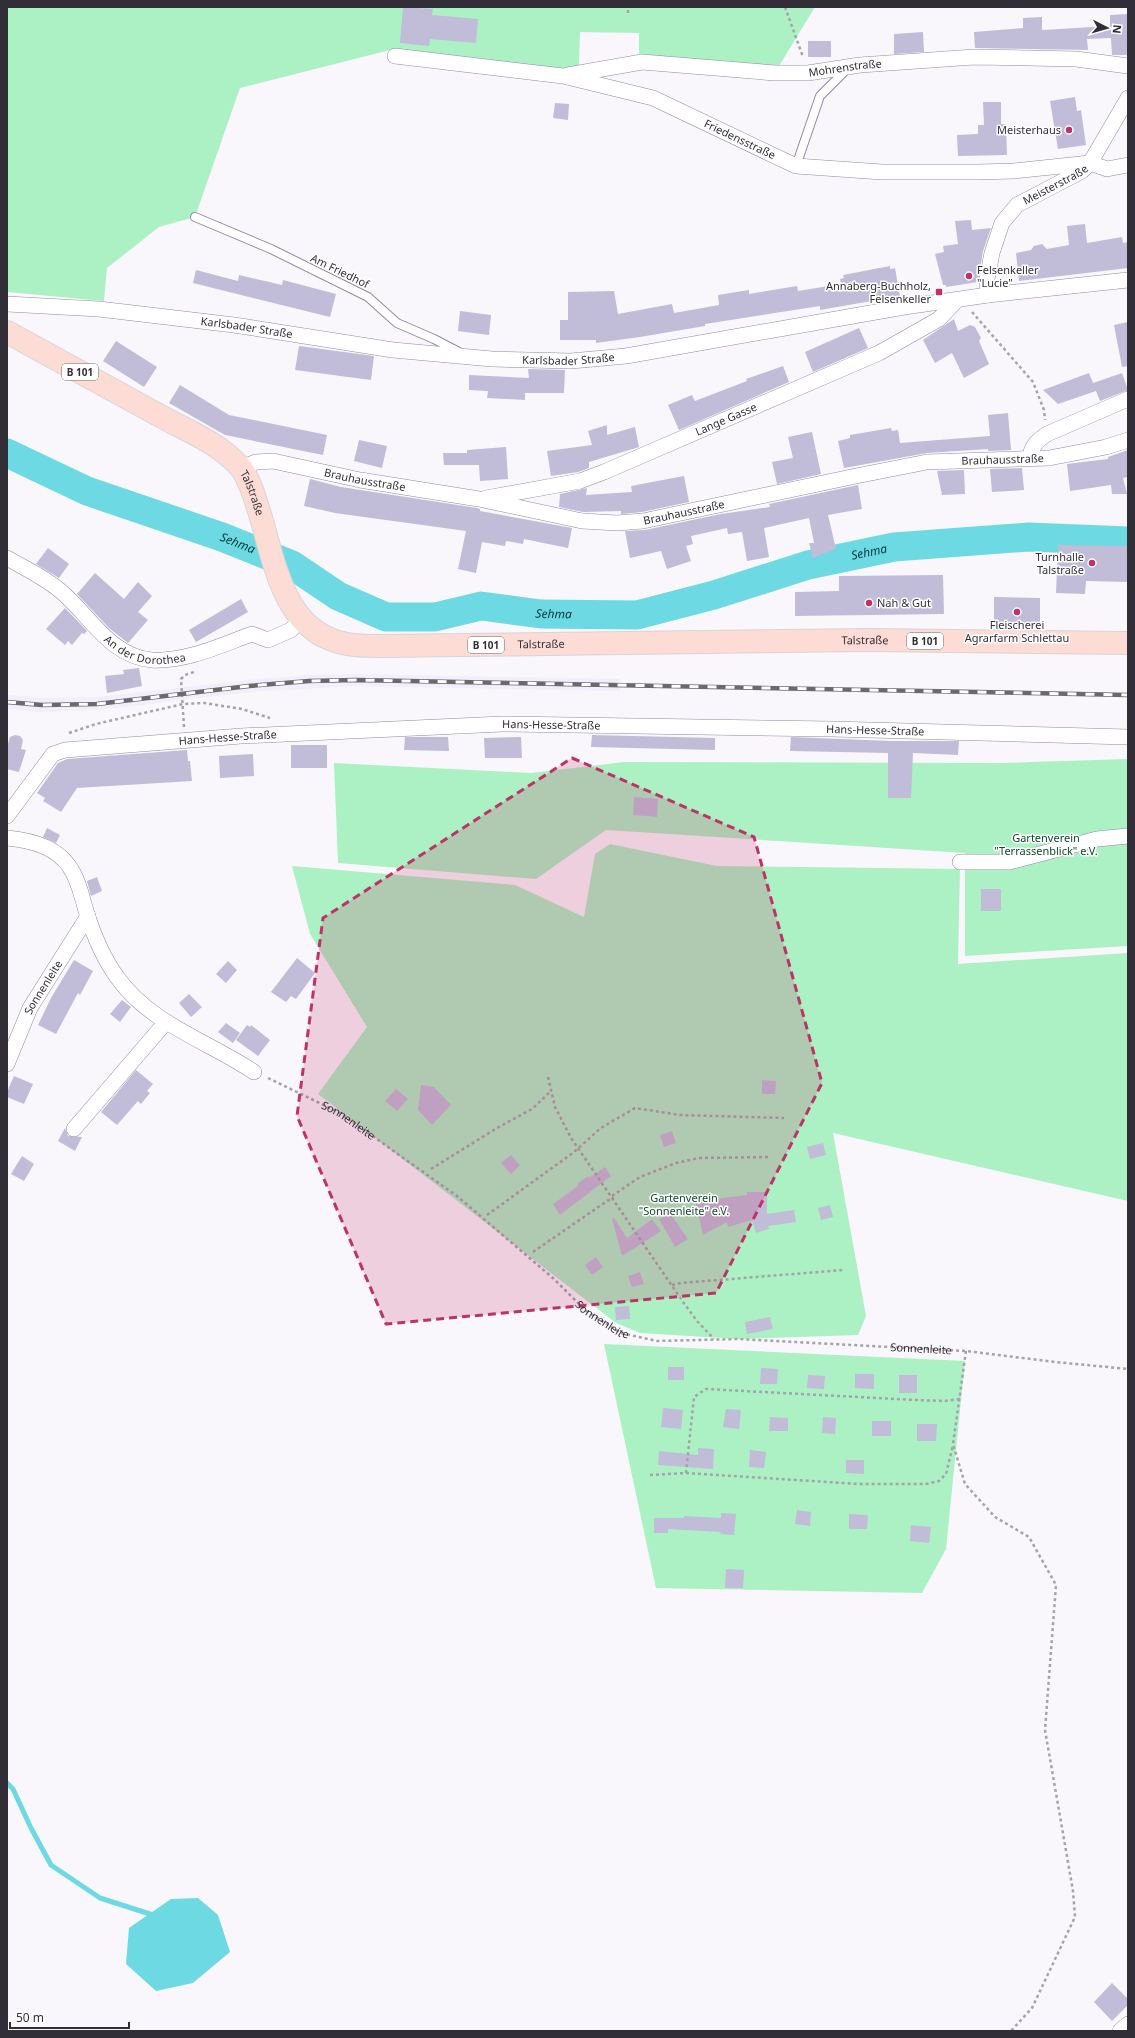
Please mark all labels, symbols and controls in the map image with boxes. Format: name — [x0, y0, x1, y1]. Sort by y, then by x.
north arrow — [1087, 8, 1127, 48]
text: N — [1110, 24, 1125, 34]
street label: Mohrenstraße — [807, 56, 882, 80]
street label: Friedensstraße — [702, 115, 778, 162]
place label: Meisterhaus — [997, 122, 1061, 137]
marker: Meisterhaus — [1064, 125, 1074, 135]
street label: Meisterstraße — [1020, 161, 1091, 208]
street label: Am Friedhof — [308, 250, 373, 292]
place label: Felsenkeller "Lucie" — [977, 262, 1039, 290]
marker: Felsenkeller "Lucie" — [964, 271, 974, 281]
place label: Annaberg-Buchholz, Felsenkeller — [826, 278, 931, 306]
marker: Annaberg-Buchholz, Felsenkeller — [934, 287, 944, 297]
street label: Karlsbader Straße — [200, 313, 294, 341]
street label: Karlsbader Straße — [522, 349, 615, 368]
road number: B 101 — [62, 364, 98, 380]
street label: Lange Gasse — [693, 399, 759, 439]
street label: Brauhausstraße — [961, 450, 1044, 468]
street label: Brauhausstraße — [323, 464, 407, 494]
street label: Talstraße — [237, 467, 268, 517]
street label: Brauhausstraße — [642, 496, 726, 528]
water label: Sehma — [218, 528, 258, 557]
water label: Sehma — [850, 540, 889, 564]
place label: Turnhalle Talstraße — [1035, 549, 1084, 577]
marker: Turnhalle Talstraße — [1087, 558, 1097, 568]
place label: Nah & Gut — [877, 595, 931, 610]
marker: Nah & Gut — [864, 598, 874, 608]
water label: Sehma — [535, 604, 572, 622]
marker: Fleischerei Agrarfarm Schlettau — [1012, 607, 1022, 617]
place label: Fleischerei Agrarfarm Schlettau — [965, 617, 1069, 645]
street label: An der Dorothea — [101, 632, 187, 667]
street label: Talstraße — [841, 632, 889, 647]
road number: B 101 — [907, 633, 943, 649]
street label: Talstraße — [517, 636, 565, 651]
road number: B 101 — [468, 637, 504, 653]
street label: Hans-Hesse-Straße — [502, 716, 601, 732]
street label: Hans-Hesse-Straße — [826, 721, 925, 738]
street label: Hans-Hesse-Straße — [178, 726, 277, 748]
park label: Gartenverein "Terrassenblick" e.V. — [994, 830, 1098, 858]
street label: Sonnenleite — [20, 957, 65, 1016]
street label: Sonnenleite — [319, 1097, 379, 1143]
park label: Gartenverein "Sonnenleite" e.V. — [639, 1190, 729, 1218]
street label: Sonnenleite — [572, 1297, 631, 1342]
street label: Sonnenleite — [890, 1339, 952, 1357]
scale bar — [10, 2004, 129, 2030]
text: 50 m — [16, 2009, 44, 2026]

